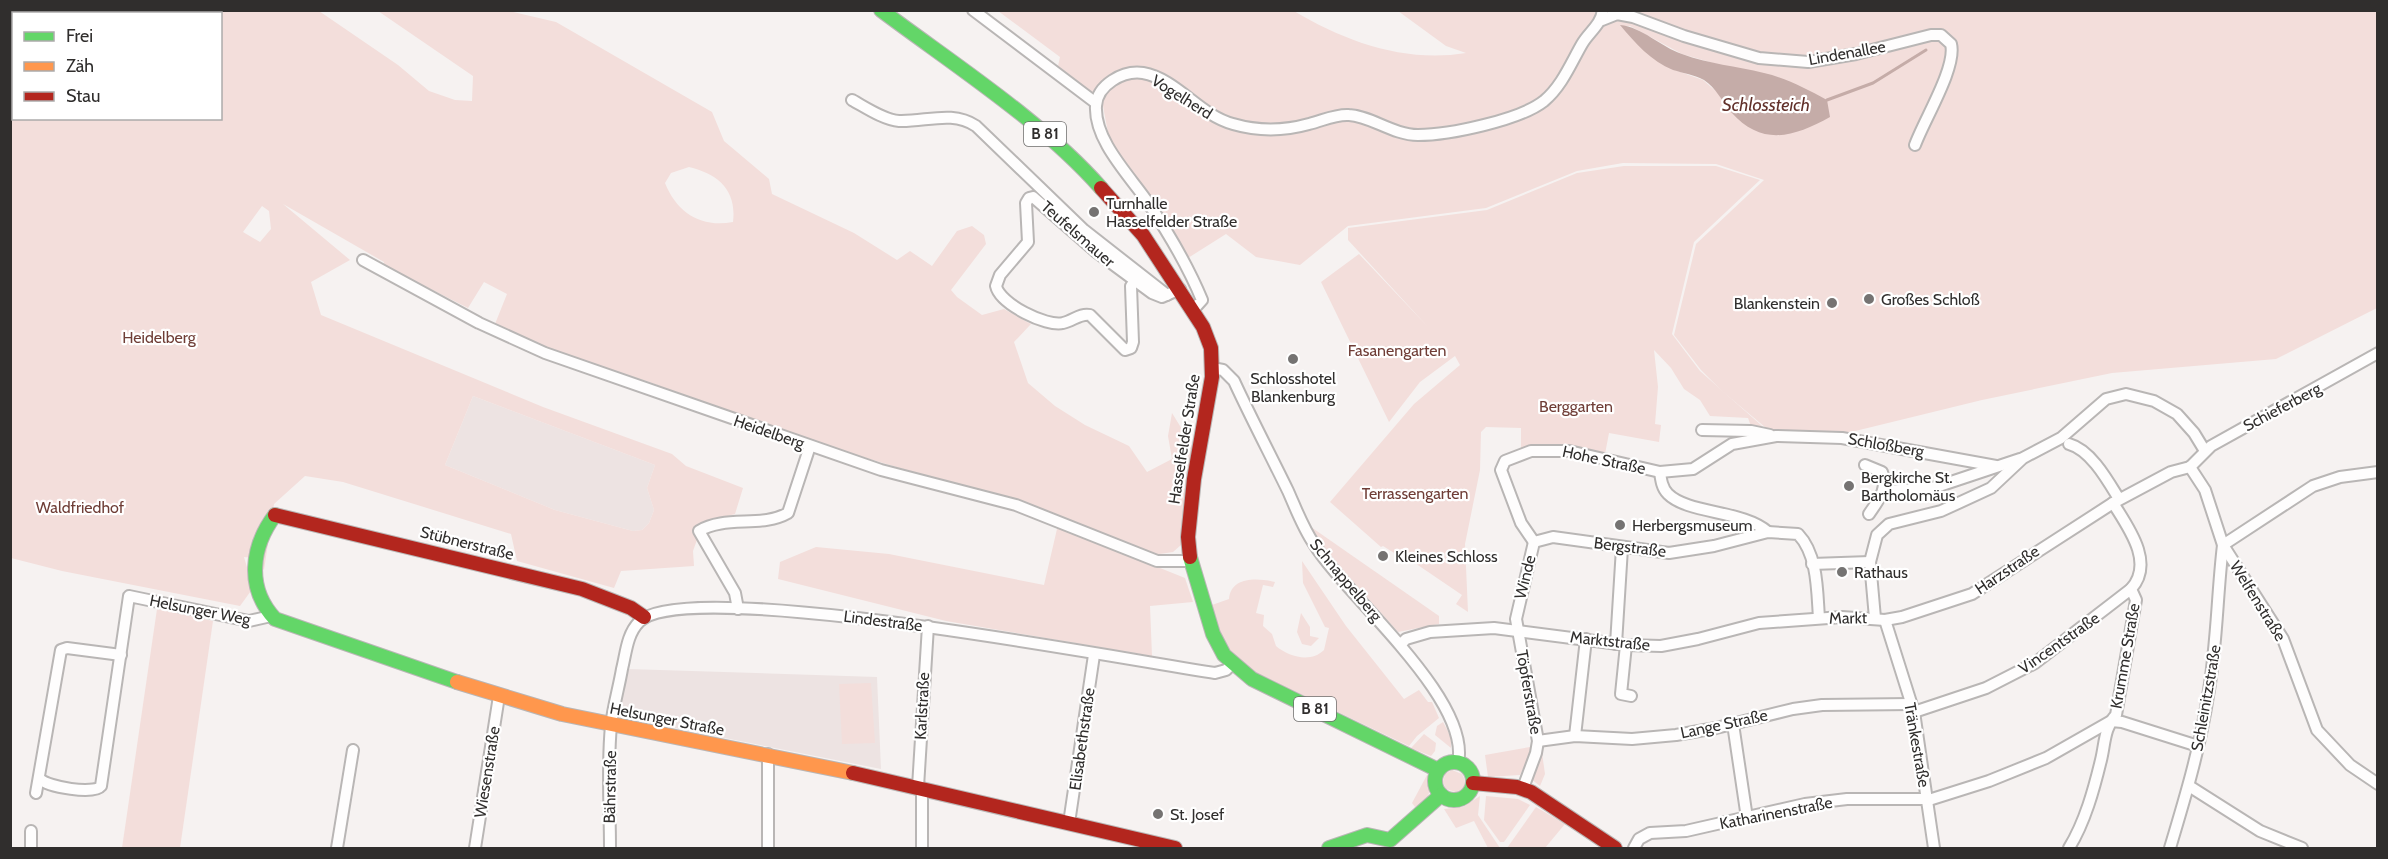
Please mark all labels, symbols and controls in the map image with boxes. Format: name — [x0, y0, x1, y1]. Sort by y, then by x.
legend — [12, 12, 222, 120]
text: Frei — [66, 25, 93, 47]
street label: Lindenallee — [1807, 37, 1887, 69]
text: Zäh — [66, 55, 94, 77]
street label: Vogelherd — [1148, 71, 1216, 123]
text: Stau — [66, 85, 100, 107]
water label: Schlossteich — [1722, 94, 1810, 116]
road number: B 81 — [1024, 122, 1066, 146]
place label: Turnhalle Hasselfelder Straße — [1106, 194, 1237, 231]
street label: Teufelsmauer — [1037, 197, 1119, 272]
marker: Turnhalle Hasselfelder Straße — [1087, 205, 1101, 219]
place label: Großes Schloß — [1881, 290, 1980, 309]
marker: Großes Schloß — [1862, 292, 1876, 306]
place label: Blankenstein — [1734, 294, 1820, 313]
marker: Blankenstein — [1825, 296, 1839, 310]
park label: Heidelberg — [122, 328, 197, 347]
park label: Fasanengarten — [1348, 341, 1446, 360]
marker: Schlosshotel Blankenburg — [1286, 352, 1300, 366]
place label: Schlosshotel Blankenburg — [1250, 369, 1336, 406]
street label: Hasselfelder Straße — [1164, 373, 1204, 505]
street label: Schieferberg — [2240, 378, 2325, 435]
park label: Berggarten — [1539, 397, 1613, 416]
street label: Heidelberg — [731, 411, 808, 453]
street label: Schloßberg — [1846, 429, 1927, 461]
street label: Hohe Straße — [1561, 442, 1647, 478]
place label: Bergkirche St. Bartholomäus — [1861, 468, 1956, 505]
marker: Bergkirche St. Bartholomäus — [1842, 479, 1856, 493]
park label: Terrassengarten — [1362, 484, 1468, 503]
park label: Waldfriedhof — [36, 498, 125, 517]
place label: Herbergsmuseum — [1632, 516, 1753, 535]
marker: Herbergsmuseum — [1613, 518, 1627, 532]
street label: Stübnerstraße — [418, 522, 516, 564]
street label: Bergstraße — [1593, 533, 1667, 561]
street label: Schnappelberg — [1306, 535, 1387, 626]
street label: Harzstraße — [1971, 542, 2043, 598]
place label: Kleines Schloss — [1395, 547, 1498, 566]
marker: Kleines Schloss — [1376, 549, 1390, 563]
street label: Winde — [1510, 553, 1540, 601]
street label: Welfenstraße — [2226, 557, 2290, 645]
place label: Rathaus — [1854, 563, 1908, 582]
marker: Rathaus — [1835, 565, 1849, 579]
street label: Helsunger Weg — [148, 591, 253, 629]
street label: Krumme Straße — [2106, 602, 2144, 710]
street label: Lindestraße — [842, 607, 924, 635]
street label: Markt — [1829, 608, 1868, 628]
street label: Vincentstraße — [2015, 608, 2103, 678]
street label: Marktstraße — [1569, 627, 1651, 655]
street label: Schleinitzstraße — [2187, 643, 2225, 753]
street label: Töpferstraße — [1512, 648, 1546, 736]
street label: Karlstraße — [911, 672, 933, 740]
street label: Elisabethstraße — [1065, 686, 1099, 792]
road number: B 81 — [1294, 697, 1336, 721]
street label: Helsunger Straße — [608, 699, 726, 739]
street label: Tränkestraße — [1900, 701, 1934, 789]
street label: Lange Straße — [1679, 705, 1769, 743]
street label: Wiesenstraße — [470, 725, 504, 819]
street label: Bährstraße — [600, 750, 620, 824]
street label: Katharinenstraße — [1718, 793, 1834, 833]
place label: St. Josef — [1170, 805, 1225, 824]
marker: St. Josef — [1151, 807, 1165, 821]

